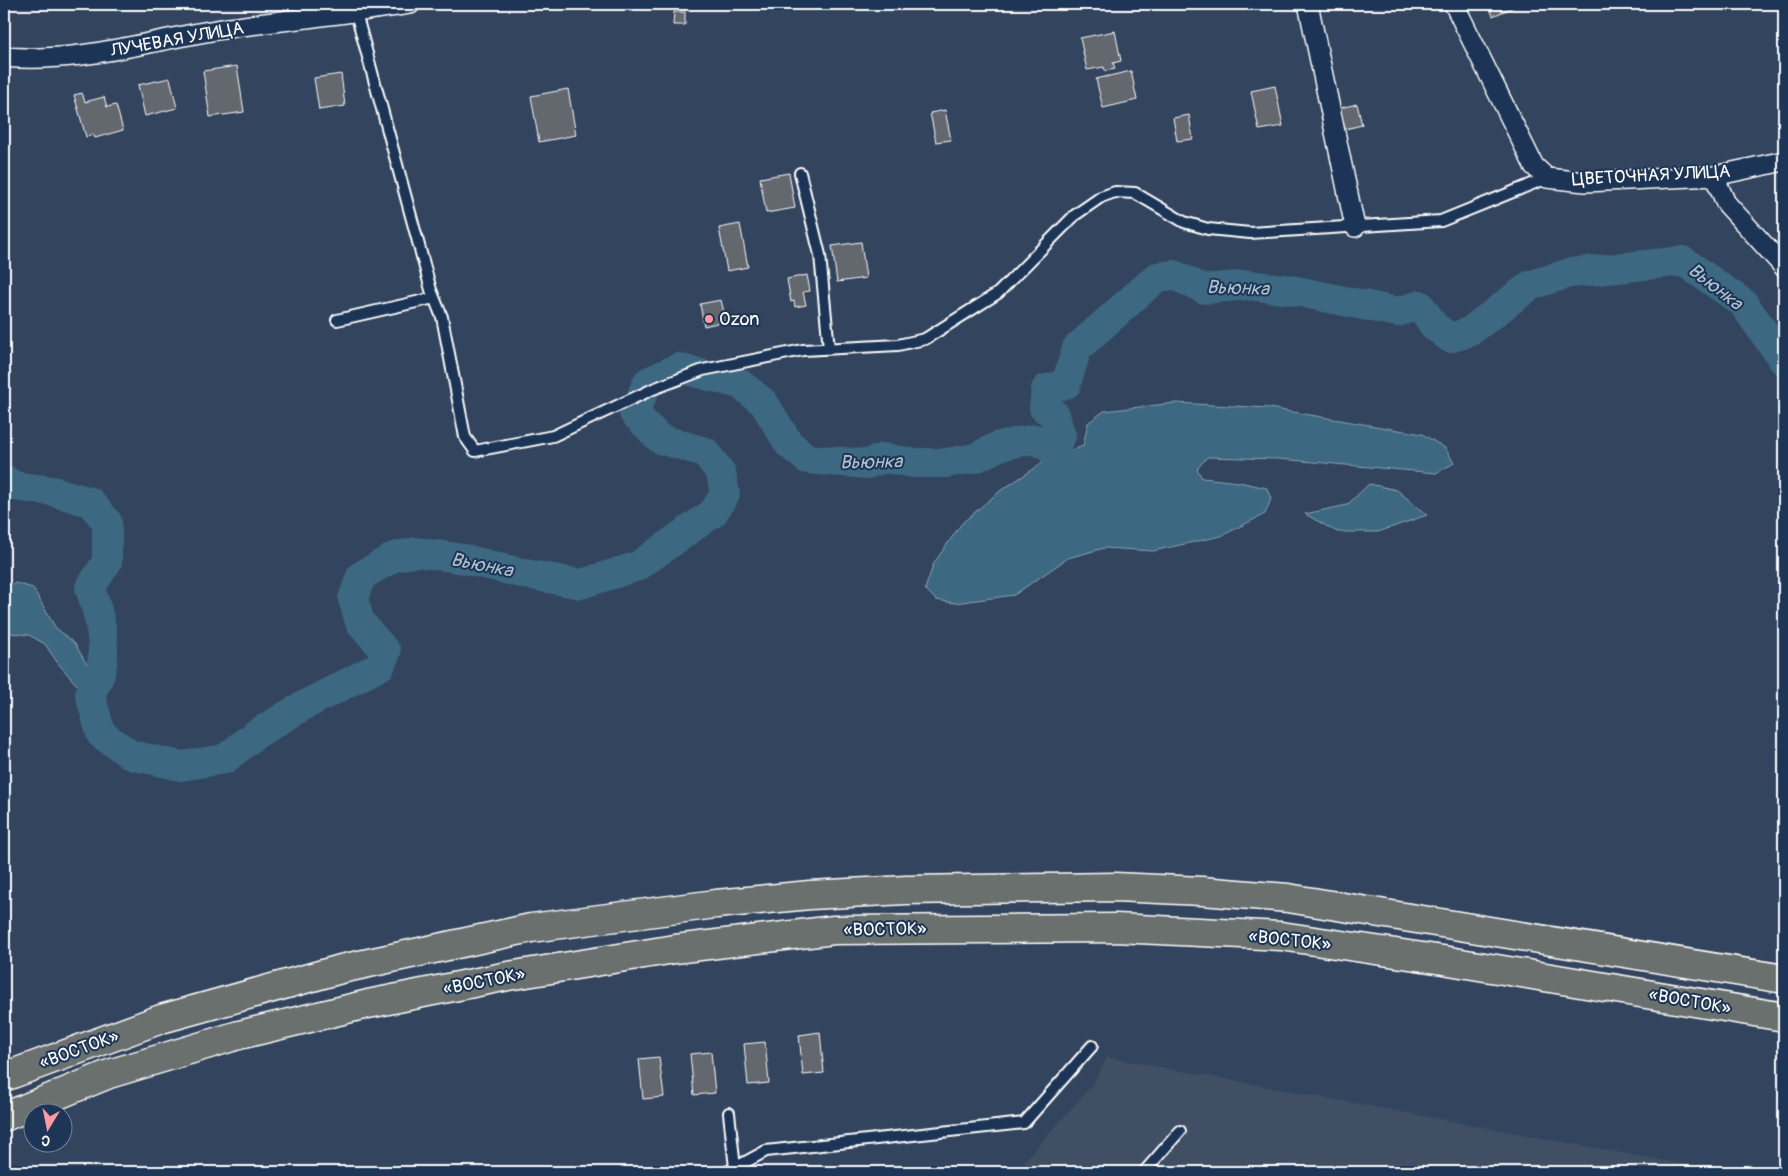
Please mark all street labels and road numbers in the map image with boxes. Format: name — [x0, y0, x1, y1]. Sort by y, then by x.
street label: ЛУЧЕВАЯ УЛИЦА — [108, 16, 246, 63]
street label: ЦВЕТОЧНАЯ УЛИЦА — [1571, 160, 1731, 191]
street label: «ВОСТОК» — [844, 917, 926, 942]
street label: «ВОСТОК» — [1248, 925, 1332, 956]
street label: «ВОСТОК» — [441, 962, 527, 1001]
street label: «ВОСТОК» — [1647, 983, 1733, 1020]
street label: «ВОСТОК» — [36, 1025, 122, 1074]

